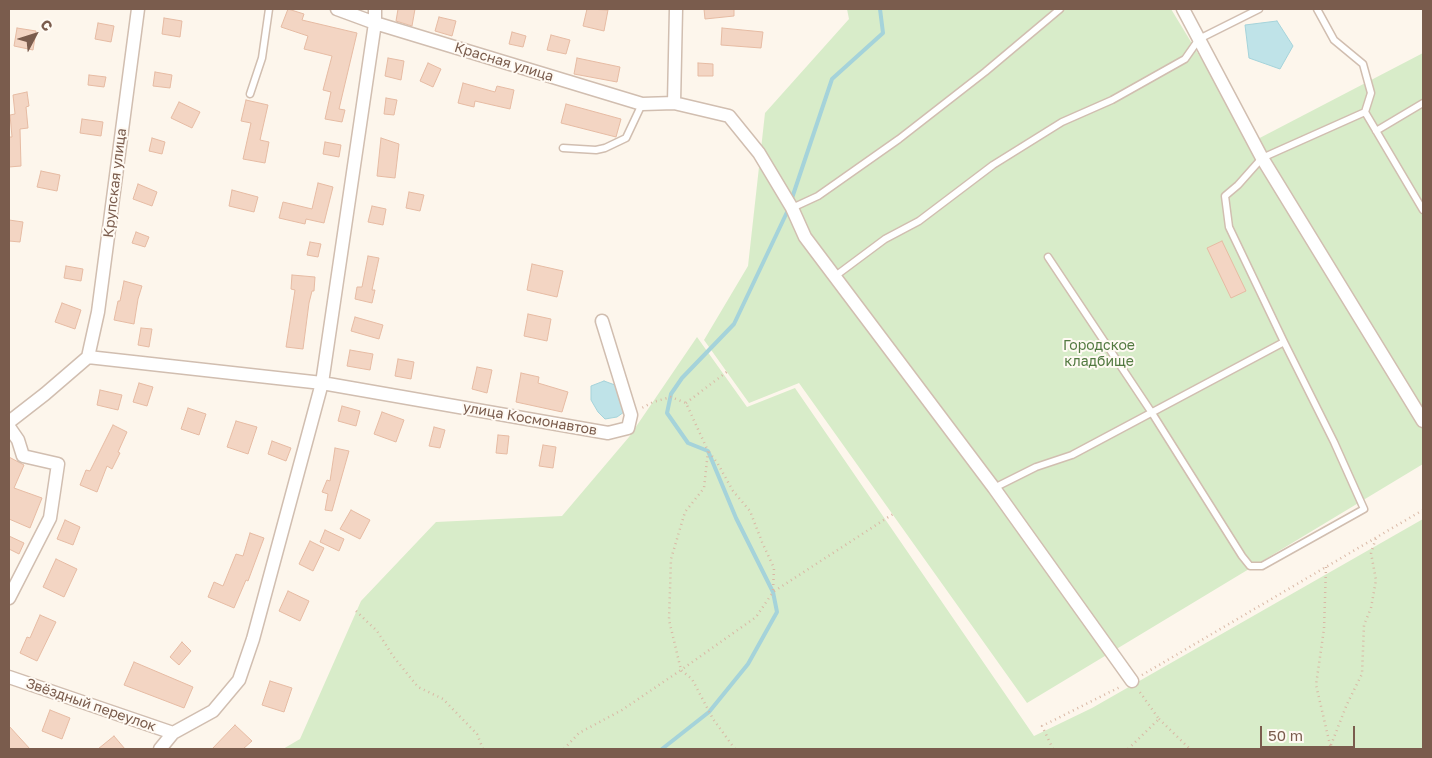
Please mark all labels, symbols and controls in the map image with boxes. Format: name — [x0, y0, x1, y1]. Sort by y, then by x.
north arrow — [10, 10, 60, 60]
text: С — [37, 16, 57, 34]
street label: Красная улица — [452, 39, 556, 85]
street label: Крупская улица — [100, 127, 130, 239]
park label: Городское кладбище — [1063, 338, 1135, 371]
street label: улица Космонавтов — [462, 399, 598, 439]
street label: Звёздный переулок — [24, 675, 158, 735]
scale bar — [1262, 716, 1357, 748]
text: 50 m — [1268, 726, 1303, 744]

